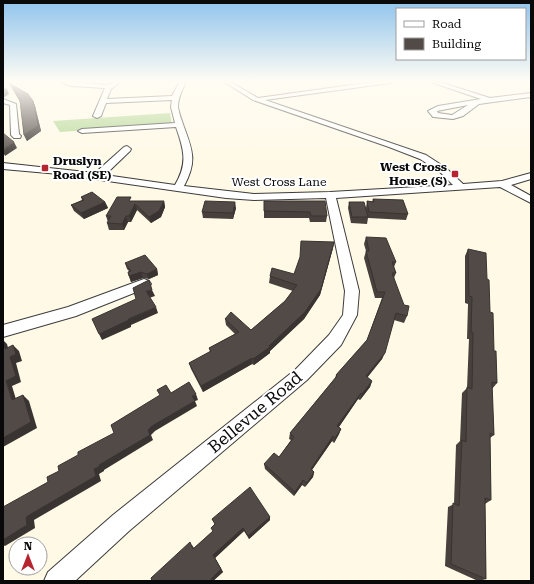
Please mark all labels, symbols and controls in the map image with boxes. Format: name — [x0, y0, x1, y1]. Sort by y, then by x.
legend — [396, 8, 526, 60]
text: Road — [432, 17, 462, 31]
text: Building — [432, 37, 481, 51]
place label: Druslyn Road (SE) — [53, 154, 111, 182]
place label: West Cross House (S) — [380, 160, 447, 188]
marker: Druslyn Road (SE) — [40, 163, 50, 173]
marker: West Cross House (S) — [450, 169, 460, 179]
street label: West Cross Lane — [231, 175, 327, 189]
street label: Bellevue Road — [204, 367, 306, 457]
north arrow — [8, 536, 48, 576]
text: N — [24, 540, 33, 553]

